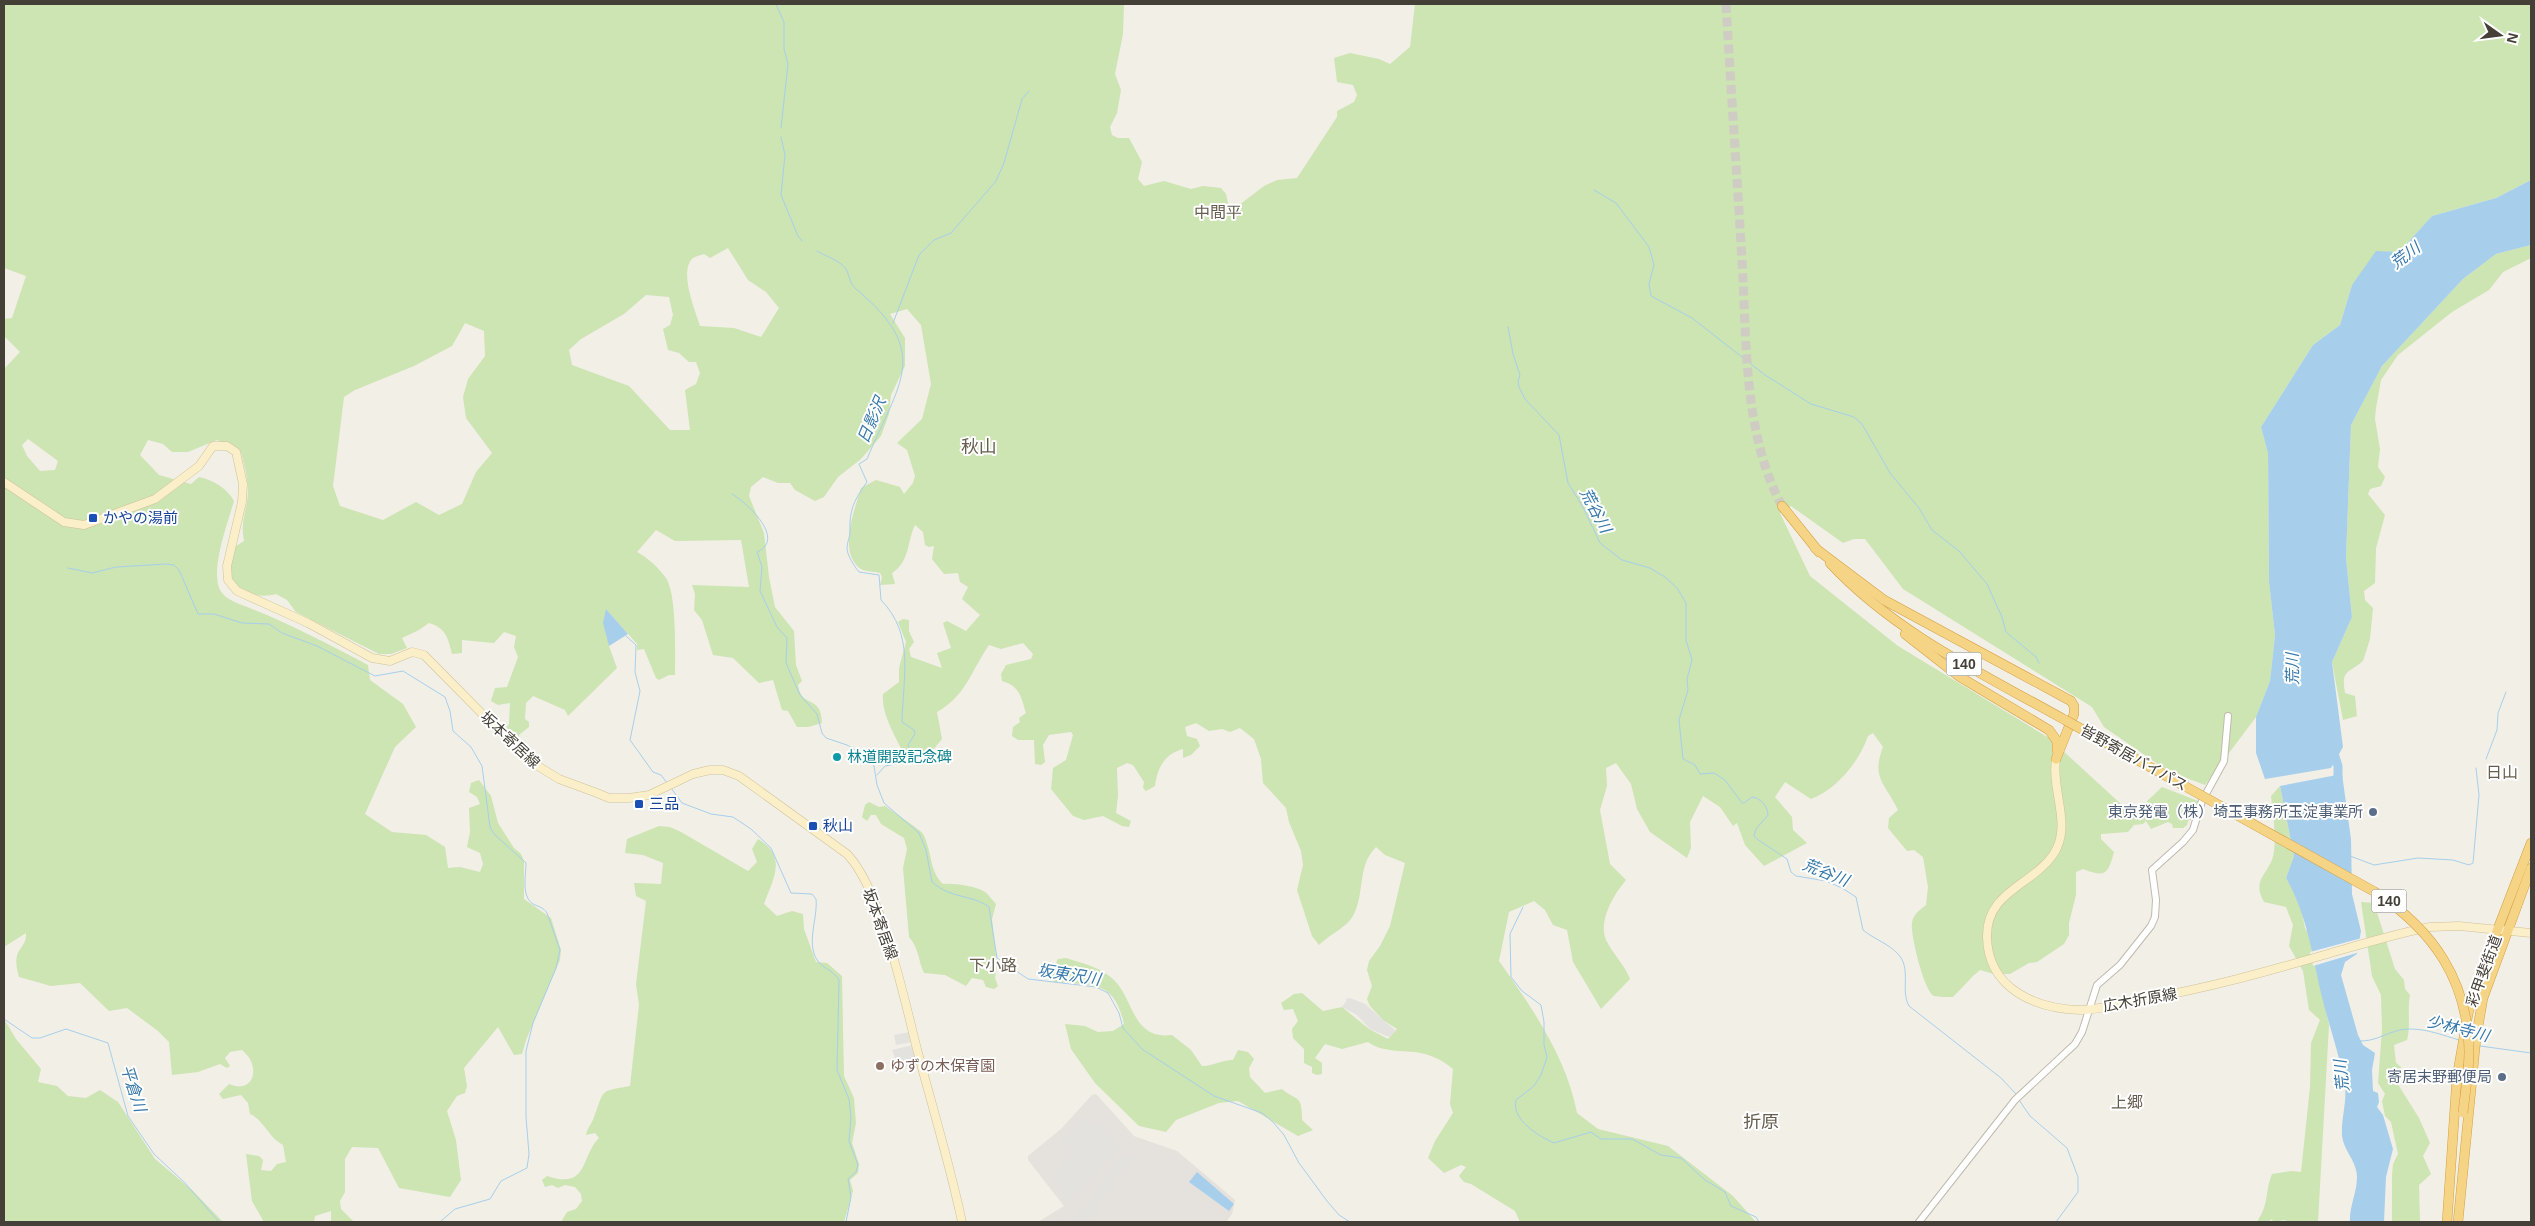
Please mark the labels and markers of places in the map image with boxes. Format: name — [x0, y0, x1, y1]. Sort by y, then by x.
place label: かやの湯前 — [103, 509, 178, 526]
marker: かやの湯前 — [87, 512, 99, 524]
place label: 林道開設記念碑 — [847, 748, 952, 765]
marker: 林道開設記念碑 — [831, 751, 843, 763]
place label: 三品 — [649, 795, 679, 812]
marker: 三品 — [633, 798, 645, 810]
place label: 東京発電（株）埼玉事務所玉淀事業所 — [2108, 803, 2363, 820]
marker: 東京発電（株）埼玉事務所玉淀事業所 — [2367, 806, 2379, 818]
place label: 秋山 — [823, 817, 853, 834]
marker: 秋山 — [807, 820, 819, 832]
place label: ゆずの木保育園 — [890, 1057, 995, 1074]
marker: ゆずの木保育園 — [874, 1060, 886, 1072]
place label: 寄居末野郵便局 — [2387, 1068, 2492, 1085]
marker: 寄居末野郵便局 — [2496, 1071, 2508, 1083]

